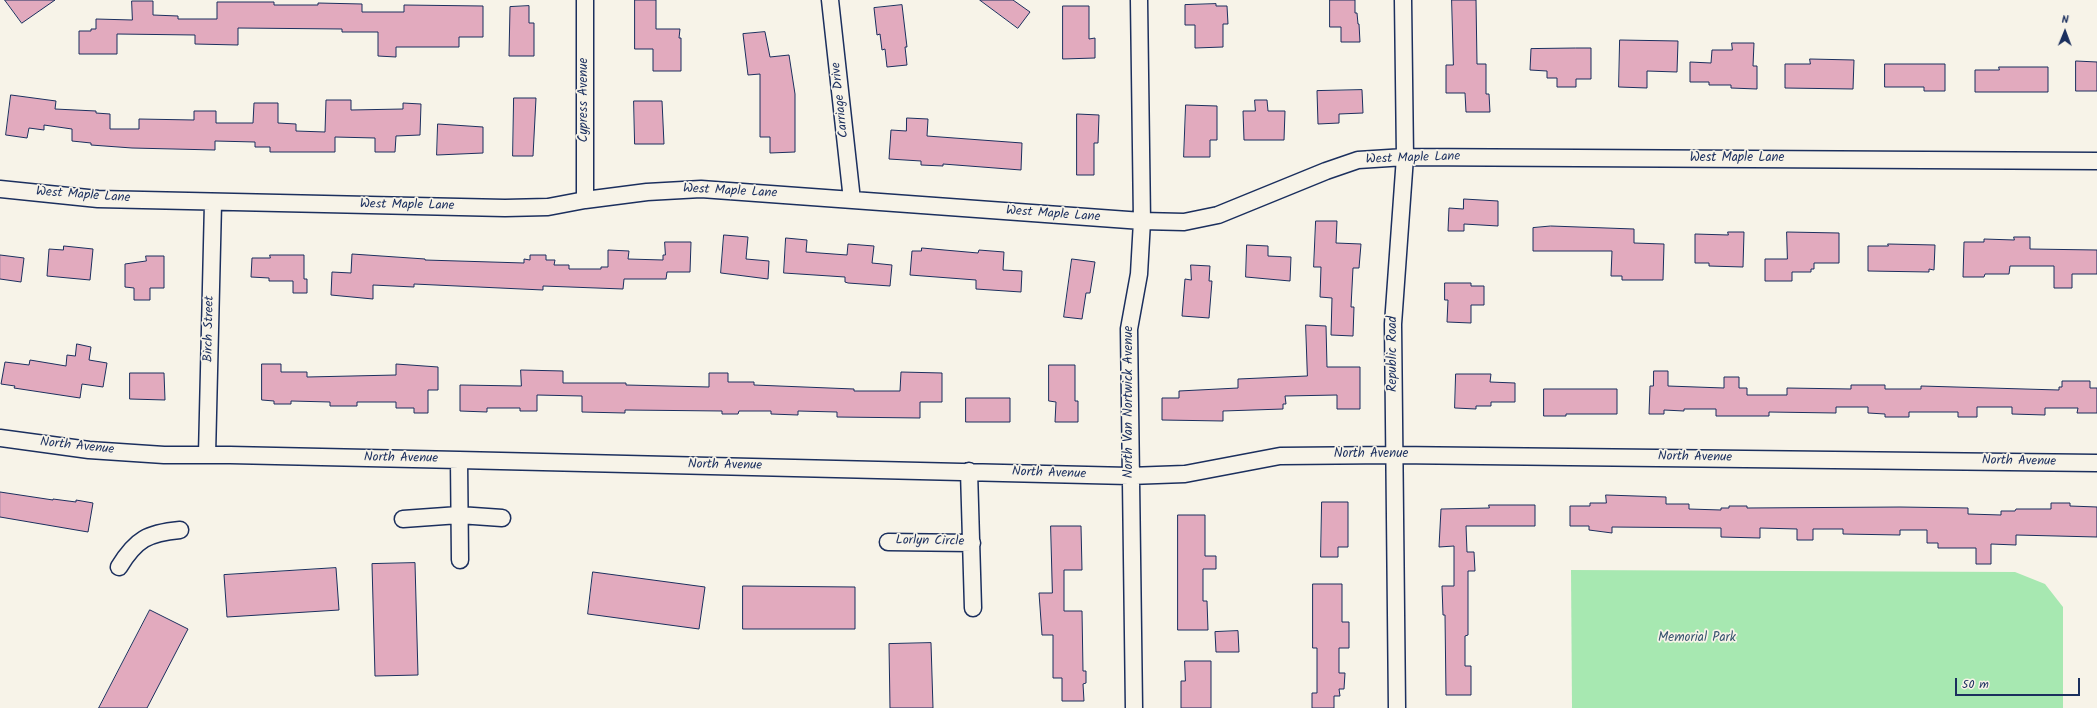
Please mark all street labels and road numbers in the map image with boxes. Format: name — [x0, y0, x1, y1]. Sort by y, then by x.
street label: Cypress Avenue — [577, 58, 593, 142]
street label: Carriage Drive — [829, 61, 853, 139]
street label: West Maple Lane — [1365, 150, 1461, 168]
street label: West Maple Lane — [1690, 151, 1784, 167]
street label: West Maple Lane — [682, 182, 778, 202]
street label: West Maple Lane — [35, 185, 131, 207]
street label: West Maple Lane — [360, 197, 454, 215]
street label: West Maple Lane — [1005, 204, 1101, 226]
street label: Birch Street — [202, 296, 218, 362]
street label: Republic Road — [1386, 316, 1402, 392]
street label: North Van Nortwick Avenue — [1122, 326, 1138, 478]
street label: North Avenue — [39, 435, 115, 459]
street label: North Avenue — [1334, 447, 1408, 463]
street label: North Avenue — [1658, 450, 1732, 466]
street label: North Avenue — [364, 451, 438, 467]
street label: North Avenue — [1982, 454, 2056, 470]
street label: North Avenue — [688, 458, 762, 474]
street label: North Avenue — [1012, 465, 1086, 483]
street label: Lorlyn Circle — [896, 534, 964, 550]

